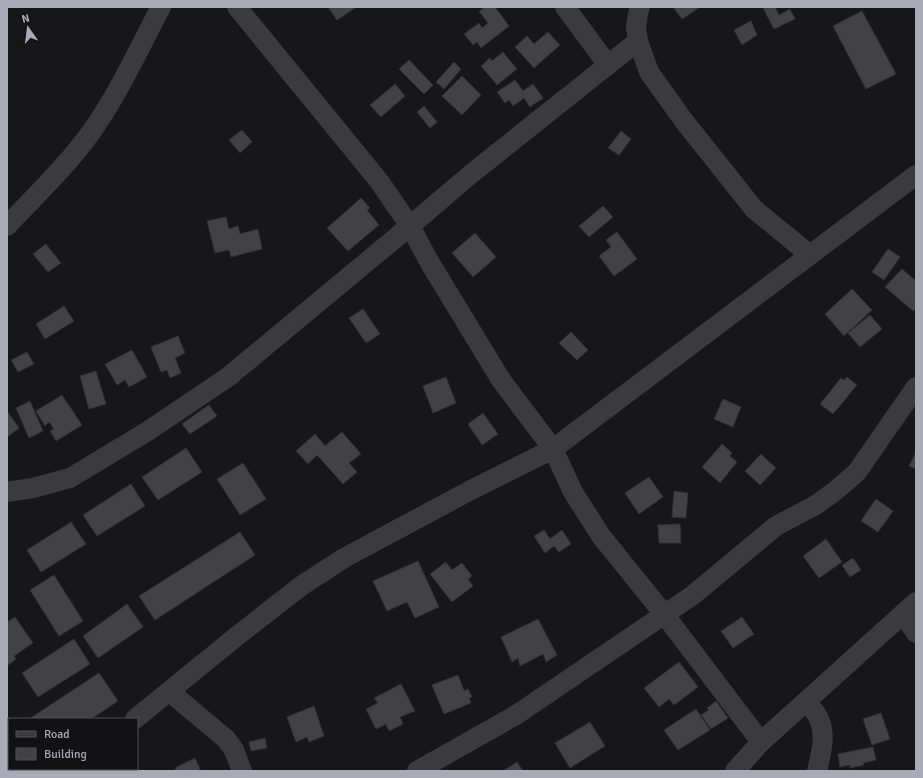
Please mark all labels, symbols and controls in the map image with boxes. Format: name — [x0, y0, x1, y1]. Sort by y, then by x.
north arrow — [8, 8, 48, 48]
text: N — [20, 12, 31, 26]
legend — [8, 718, 138, 770]
text: Road — [44, 727, 70, 742]
text: Building — [44, 747, 87, 762]

